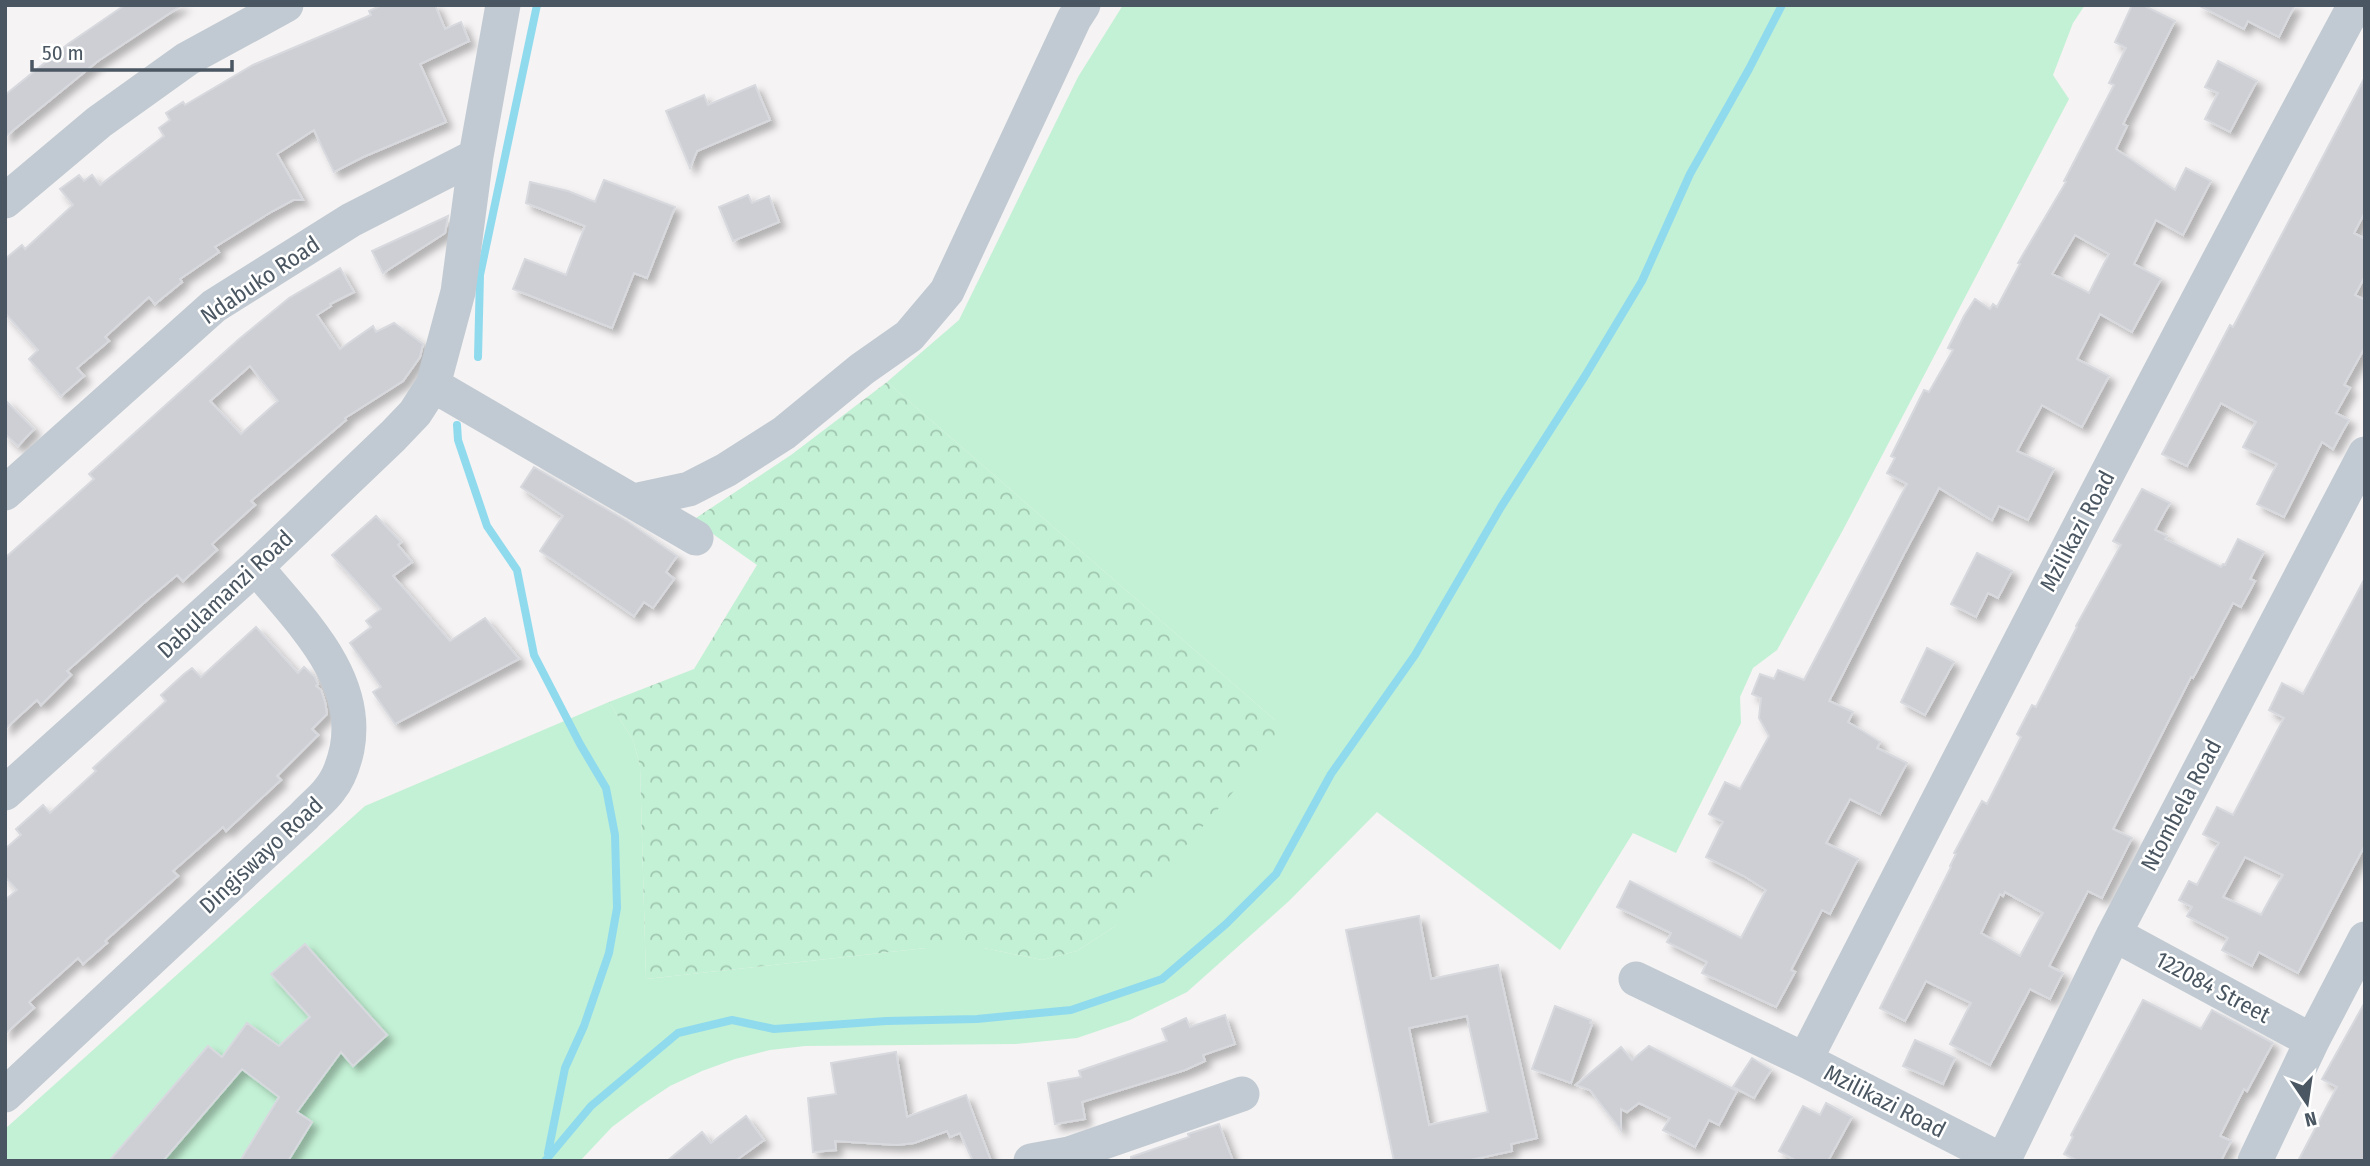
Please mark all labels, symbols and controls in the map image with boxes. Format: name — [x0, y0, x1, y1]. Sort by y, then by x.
scale bar — [32, 28, 231, 72]
text: 50 m — [42, 40, 84, 66]
street label: Ndabuko Road — [195, 230, 325, 330]
street label: Mzilikazi Road — [2033, 466, 2121, 596]
street label: Dabulamanzi Road — [151, 524, 299, 664]
street label: Ntombela Road — [2135, 734, 2227, 876]
street label: Dingiswayo Road — [193, 791, 329, 919]
street label: 122084 Street — [2151, 945, 2276, 1029]
street label: Mzilikazi Road — [1820, 1058, 1950, 1144]
north arrow — [2272, 1068, 2342, 1138]
text: N — [2303, 1107, 2319, 1132]

